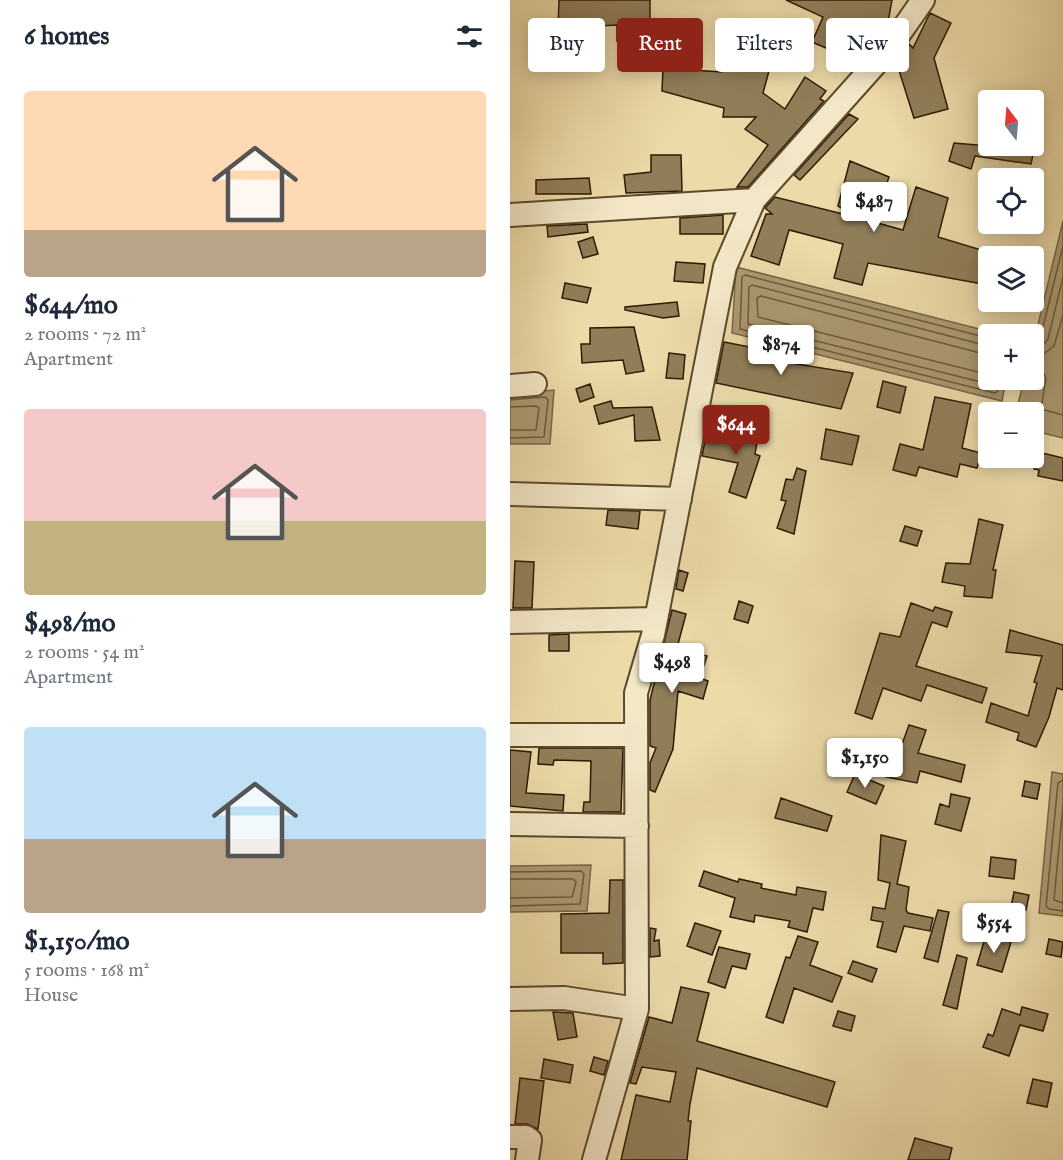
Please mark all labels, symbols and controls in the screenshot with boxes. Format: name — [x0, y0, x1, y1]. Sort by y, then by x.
chip: Buy — [528, 18, 605, 72]
chip: Rent — [617, 18, 703, 72]
chip: Filters — [715, 18, 814, 72]
chip: New — [826, 18, 909, 72]
text: 6 homes — [24, 20, 109, 53]
icon: filters — [453, 20, 486, 53]
north arrow — [978, 90, 1044, 156]
map controls — [978, 90, 1044, 468]
icon: home — [201, 130, 309, 238]
button: locate — [978, 168, 1044, 234]
pin: $487 — [838, 182, 910, 233]
text: $487 — [855, 189, 893, 214]
button: layers — [978, 246, 1044, 312]
text: $644/mo — [24, 289, 118, 322]
text: 2 rooms · 72 m² — [24, 322, 146, 347]
button: + — [978, 324, 1044, 390]
pin: $874 — [745, 325, 817, 376]
text: $874 — [762, 332, 800, 357]
text: Apartment — [24, 347, 113, 372]
button: − — [978, 402, 1044, 468]
pin: $644 — [700, 405, 772, 456]
text: $644 — [716, 412, 756, 437]
icon: home — [201, 448, 309, 556]
text: $498/mo — [24, 607, 116, 640]
text: 2 rooms · 54 m² — [24, 640, 145, 665]
pin: $498 — [636, 643, 708, 694]
text: $498 — [653, 650, 691, 675]
text: Apartment — [24, 665, 113, 690]
pin: $1,150 — [816, 738, 914, 789]
text: $1,150 — [841, 745, 889, 770]
icon: home — [201, 766, 309, 874]
pin: $554 — [958, 903, 1030, 954]
text: $554 — [976, 910, 1012, 935]
text: $1,150/mo — [24, 925, 130, 958]
text: 5 rooms · 168 m² — [24, 958, 149, 983]
text: House — [24, 983, 78, 1008]

